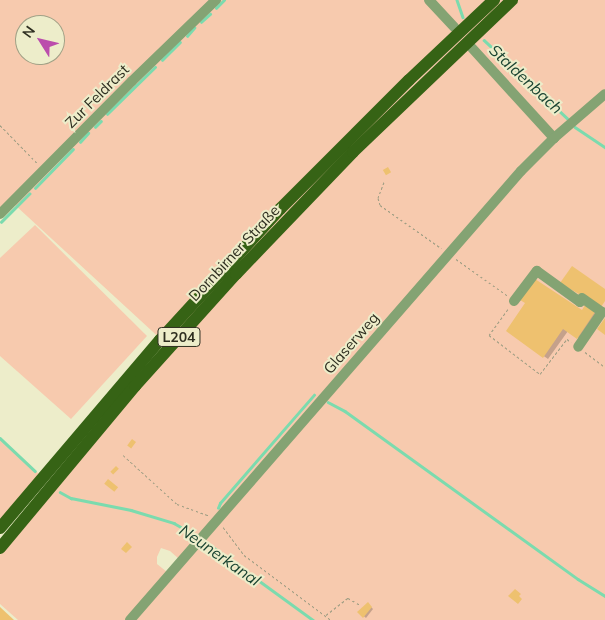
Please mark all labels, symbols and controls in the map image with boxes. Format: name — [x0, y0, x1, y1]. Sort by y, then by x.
north arrow — [15, 15, 65, 65]
text: N — [18, 22, 39, 41]
water label: Staldenbach — [485, 40, 567, 118]
street label: Zur Feldrast — [61, 60, 133, 132]
street label: Dornbirner Straße — [185, 201, 283, 305]
street label: Glaserweg — [320, 309, 382, 377]
road number: L204 — [156, 326, 202, 348]
water label: Neunerkanal — [176, 520, 264, 590]

